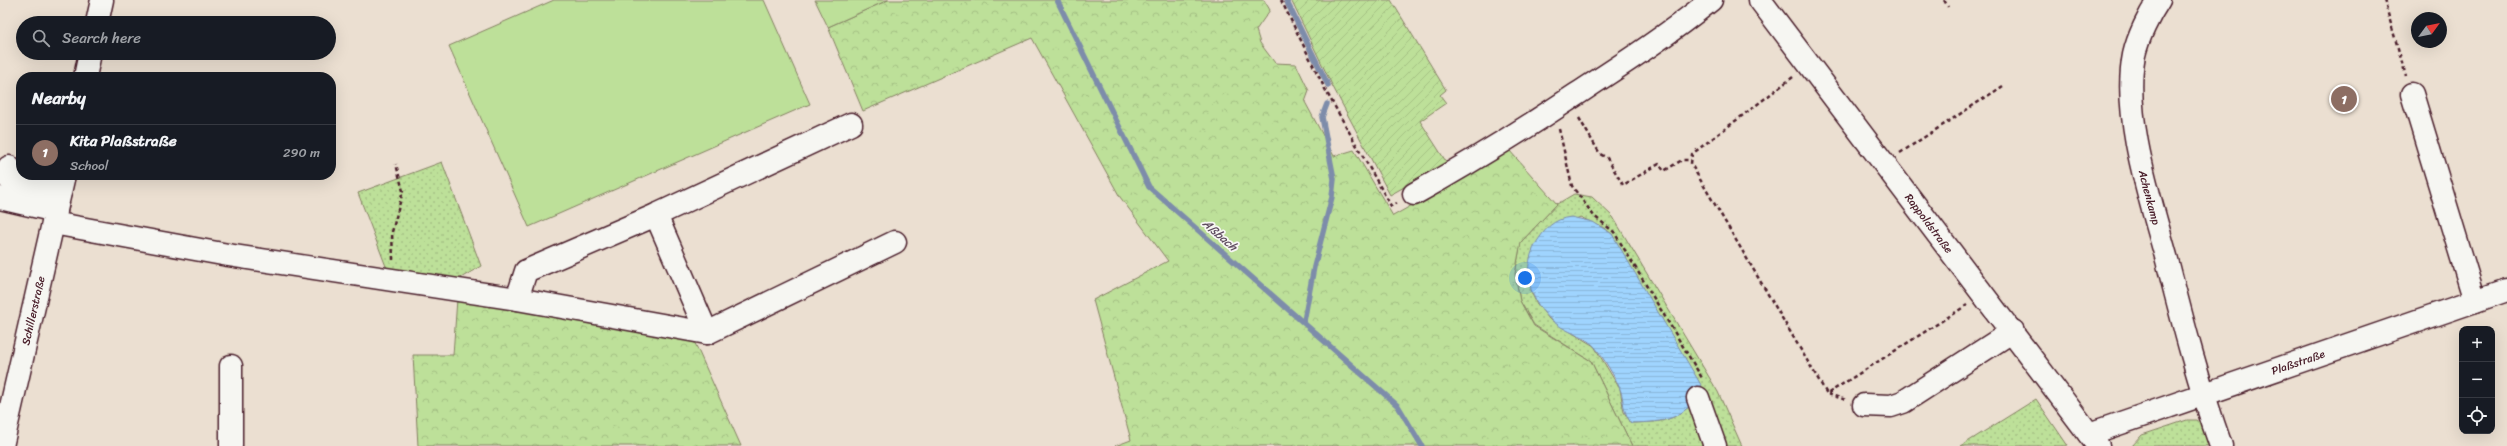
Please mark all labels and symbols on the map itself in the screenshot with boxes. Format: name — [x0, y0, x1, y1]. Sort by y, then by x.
north arrow — [2411, 12, 2447, 48]
pin: 1 — [2331, 84, 2357, 114]
street label: Achenkamp — [2133, 167, 2166, 227]
street label: Rappoldstraße — [1900, 189, 1958, 258]
water label: Aßbach — [1197, 213, 1244, 258]
your location — [1515, 268, 1535, 288]
street label: Schillerstraße — [16, 274, 50, 347]
street label: Plaßstraße — [2269, 344, 2328, 380]

